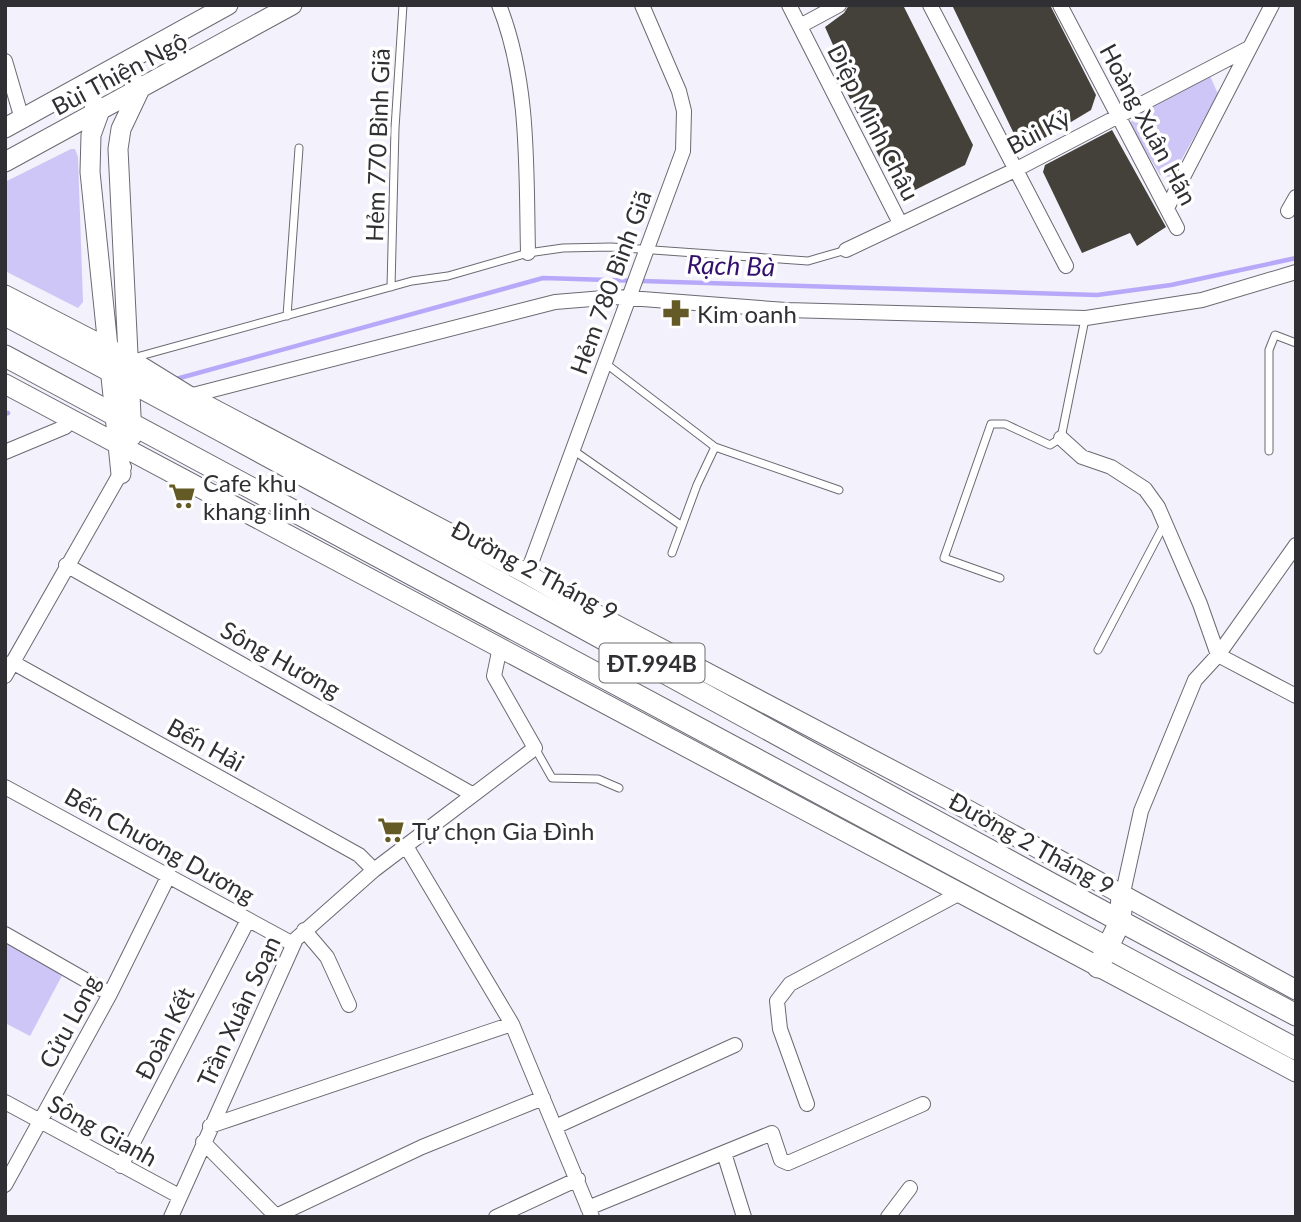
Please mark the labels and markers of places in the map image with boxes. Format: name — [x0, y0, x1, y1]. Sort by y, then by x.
pharmacy icon: Kim oanh — [661, 298, 691, 328]
place label: Kim oanh — [697, 299, 797, 328]
place label: Cafe khu khang linh — [203, 468, 311, 525]
supermarket icon: Cafe khu khang linh — [167, 481, 197, 511]
supermarket icon: Tự chọn Gia Đình — [376, 815, 406, 845]
place label: Tự chọn Gia Đình — [412, 816, 594, 845]

